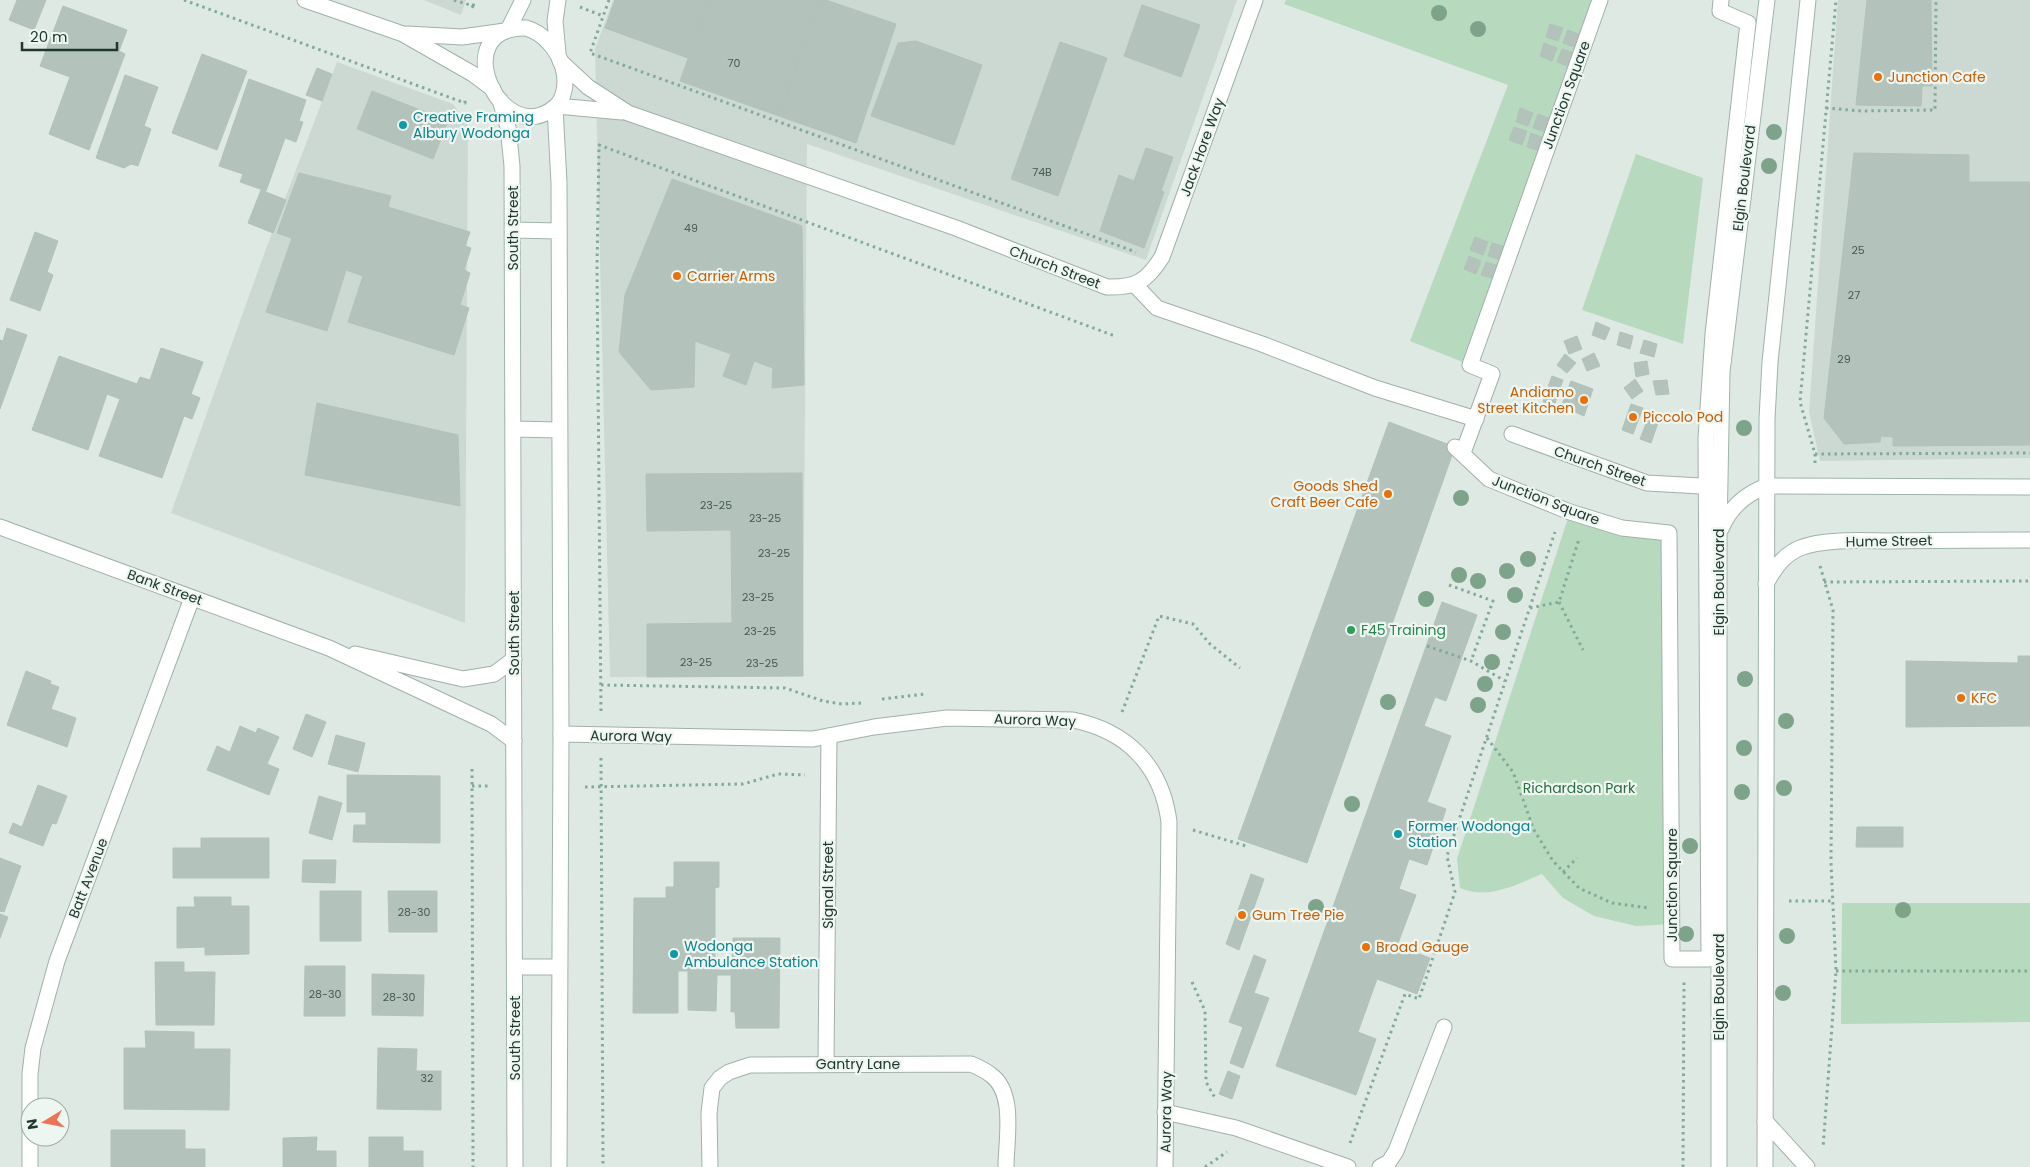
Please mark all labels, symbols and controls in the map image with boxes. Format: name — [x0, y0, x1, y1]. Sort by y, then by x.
scale bar — [22, 20, 118, 52]
text: 20 m — [30, 26, 68, 47]
street label: Junction Square — [1537, 38, 1595, 152]
house number: 70 — [728, 55, 741, 71]
place label: Junction Cafe — [1888, 67, 1986, 87]
marker: Junction Cafe — [1872, 71, 1884, 83]
street label: Jack Hore Way — [1175, 95, 1229, 199]
place label: Creative Framing Albury Wodonga — [413, 107, 534, 143]
marker: Creative Framing Albury Wodonga — [397, 119, 409, 131]
street label: Elgin Boulevard — [1728, 124, 1760, 232]
house number: 74B — [1032, 164, 1052, 180]
street label: South Street — [503, 186, 523, 270]
house number: 49 — [684, 220, 698, 236]
street label: Church Street — [1007, 240, 1103, 294]
house number: 25 — [1851, 242, 1865, 258]
place label: Carrier Arms — [687, 266, 775, 286]
marker: Carrier Arms — [671, 270, 683, 282]
house number: 27 — [1848, 287, 1860, 303]
house number: 29 — [1837, 351, 1851, 367]
place label: Andiamo Street Kitchen — [1477, 382, 1574, 418]
marker: Andiamo Street Kitchen — [1578, 394, 1590, 406]
place label: Piccolo Pod — [1643, 407, 1723, 427]
marker: Piccolo Pod — [1627, 411, 1639, 423]
street label: Church Street — [1551, 441, 1649, 491]
street label: Junction Square — [1489, 470, 1603, 530]
place label: Goods Shed Craft Beer Cafe — [1271, 476, 1378, 512]
marker: Goods Shed Craft Beer Cafe — [1382, 488, 1394, 500]
house number: 23-25 — [700, 497, 732, 513]
house number: 23-25 — [749, 510, 781, 526]
street label: Elgin Boulevard — [1709, 529, 1729, 635]
street label: Hume Street — [1846, 530, 1932, 552]
house number: 23-25 — [758, 545, 790, 561]
street label: Bank Street — [124, 564, 206, 610]
house number: 23-25 — [742, 589, 774, 605]
street label: South Street — [504, 591, 524, 675]
place label: F45 Training — [1361, 620, 1446, 640]
house number: 23-25 — [744, 623, 776, 639]
marker: F45 Training — [1345, 624, 1357, 636]
house number: 23-25 — [680, 654, 712, 670]
house number: 23-25 — [746, 655, 778, 671]
place label: KFC — [1971, 688, 1997, 708]
marker: KFC — [1955, 692, 1967, 704]
street label: Aurora Way — [994, 709, 1076, 731]
street label: Aurora Way — [590, 725, 672, 747]
park label: Richardson Park — [1523, 778, 1636, 798]
place label: Former Wodonga Station — [1408, 816, 1530, 852]
marker: Former Wodonga Station — [1392, 828, 1404, 840]
street label: Junction Square — [1662, 828, 1682, 942]
street label: Batt Avenue — [64, 835, 113, 921]
street label: Signal Street — [818, 841, 838, 929]
house number: 28-30 — [398, 904, 430, 920]
place label: Gum Tree Pie — [1252, 905, 1344, 925]
marker: Gum Tree Pie — [1236, 909, 1248, 921]
street label: Elgin Boulevard — [1709, 934, 1729, 1040]
place label: Wodonga Ambulance Station — [684, 936, 818, 972]
place label: Broad Gauge — [1376, 937, 1469, 957]
marker: Broad Gauge — [1360, 941, 1372, 953]
marker: Wodonga Ambulance Station — [668, 948, 680, 960]
house number: 28-30 — [309, 986, 341, 1002]
house number: 28-30 — [383, 989, 415, 1005]
street label: South Street — [505, 996, 525, 1080]
street label: Gantry Lane — [816, 1054, 901, 1074]
house number: 32 — [421, 1070, 433, 1086]
street label: Aurora Way — [1155, 1071, 1177, 1153]
north arrow — [20, 1097, 70, 1147]
text: N — [21, 1117, 43, 1131]

